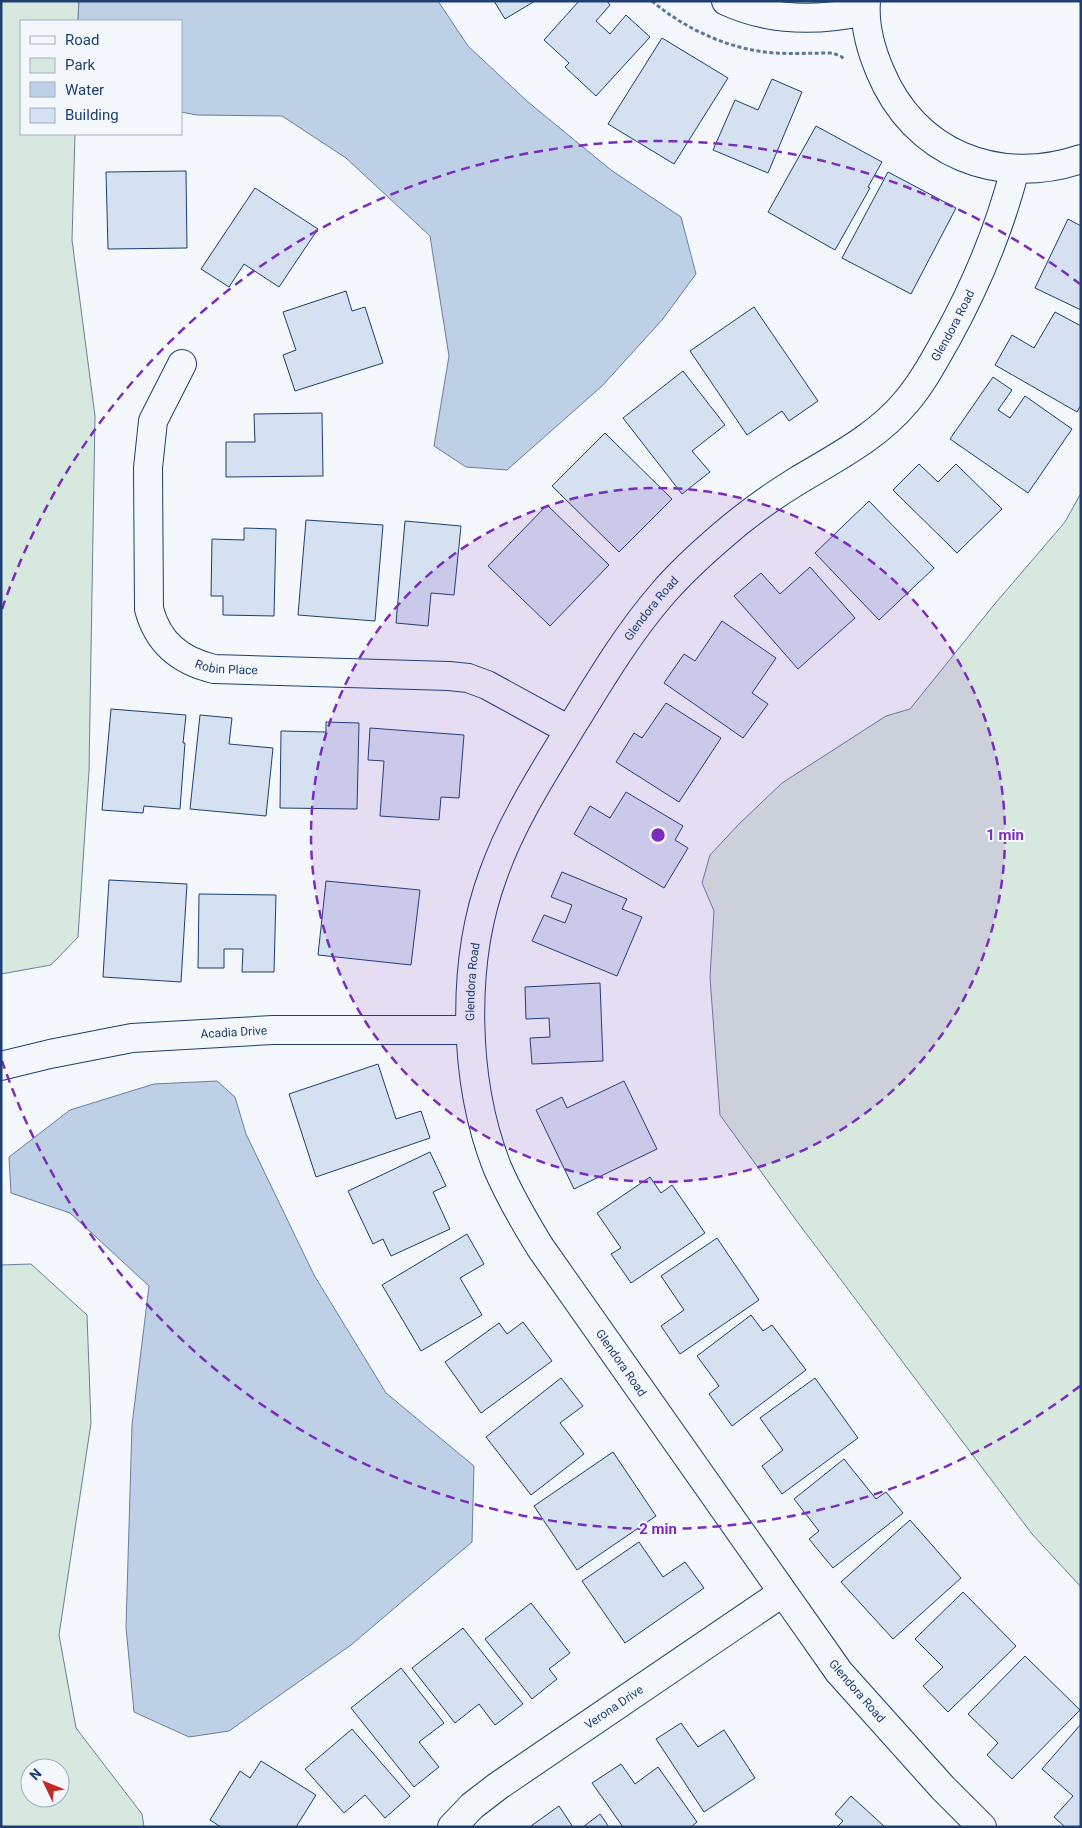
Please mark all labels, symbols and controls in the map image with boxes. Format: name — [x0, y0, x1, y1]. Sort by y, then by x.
legend — [20, 20, 182, 135]
text: Road — [65, 31, 99, 49]
text: Park — [65, 56, 96, 74]
text: Water — [65, 81, 104, 99]
text: Building — [65, 106, 119, 124]
street label: Glendora Road — [928, 288, 977, 364]
street label: Glendora Road — [621, 574, 681, 644]
street label: Robin Place — [193, 657, 258, 677]
centre of rings — [649, 826, 667, 844]
text: 1 min — [986, 826, 1024, 844]
street label: Glendora Road — [463, 942, 483, 1021]
street label: Acadia Drive — [200, 1023, 268, 1041]
street label: Glendora Road — [593, 1327, 649, 1399]
text: 2 min — [639, 1520, 677, 1538]
street label: Glendora Road — [826, 1657, 888, 1725]
street label: Verona Drive — [582, 1682, 646, 1732]
north arrow — [20, 1758, 70, 1808]
text: N — [26, 1765, 45, 1783]

